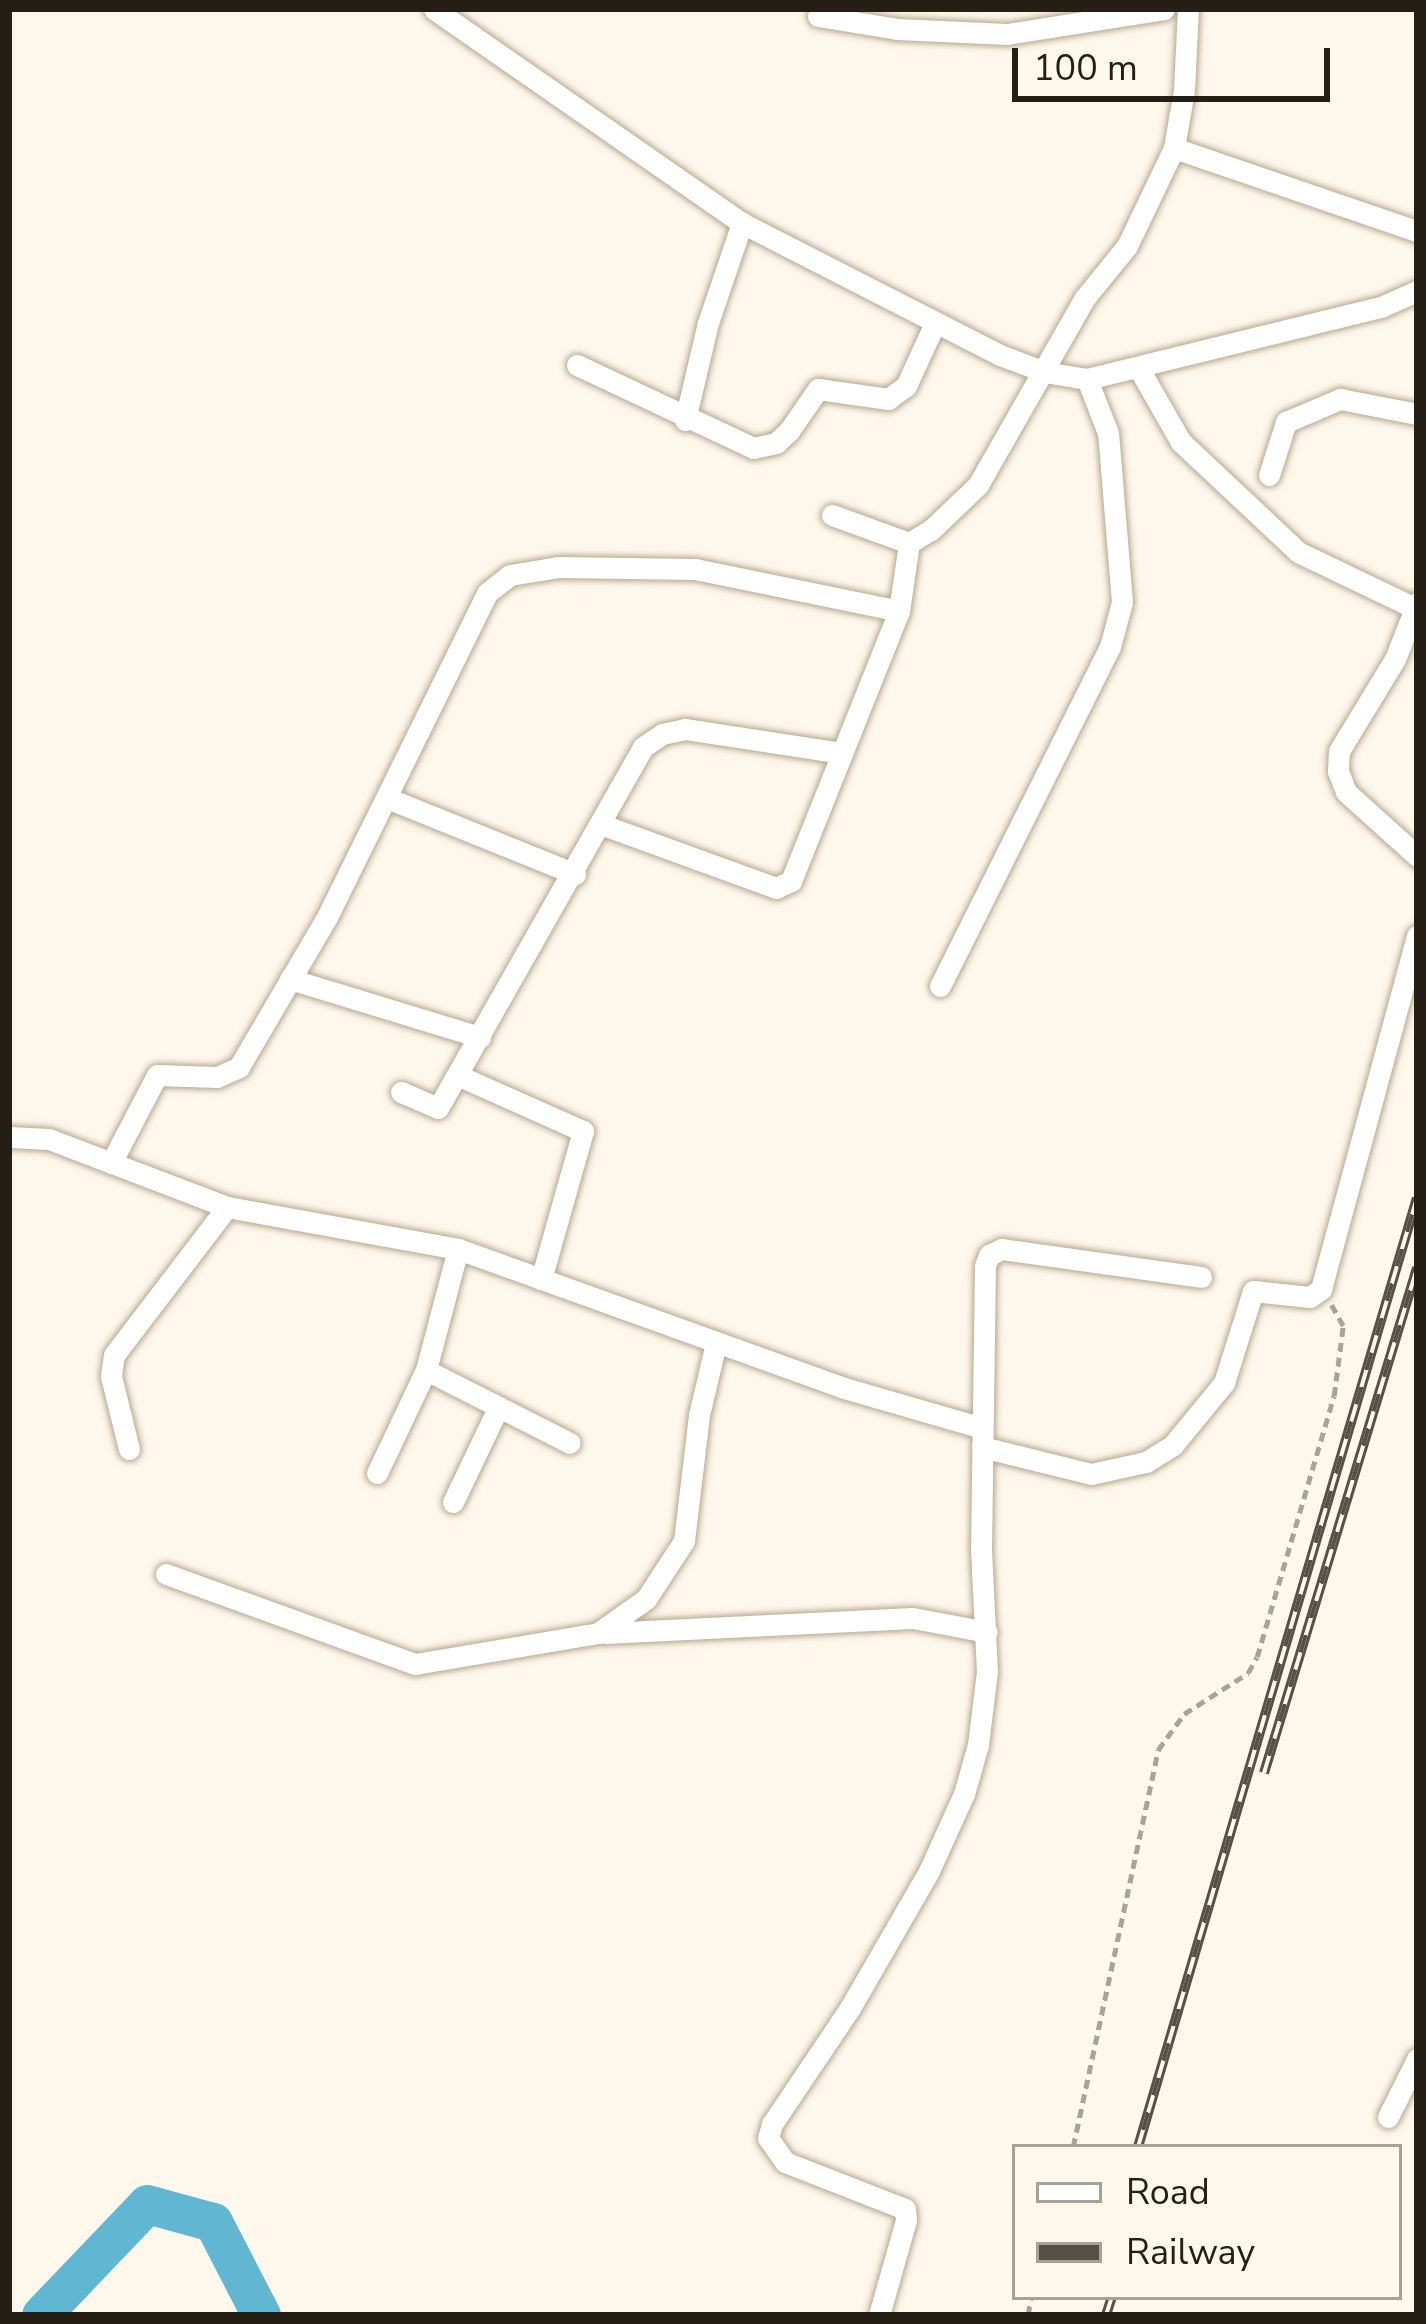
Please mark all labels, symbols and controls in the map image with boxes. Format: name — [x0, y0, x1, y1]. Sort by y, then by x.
scale bar — [1018, 24, 1336, 98]
text: 100 m — [1033, 44, 1138, 93]
legend — [1012, 2144, 1402, 2300]
text: Road — [1126, 2168, 1210, 2217]
text: Railway — [1126, 2228, 1255, 2277]

